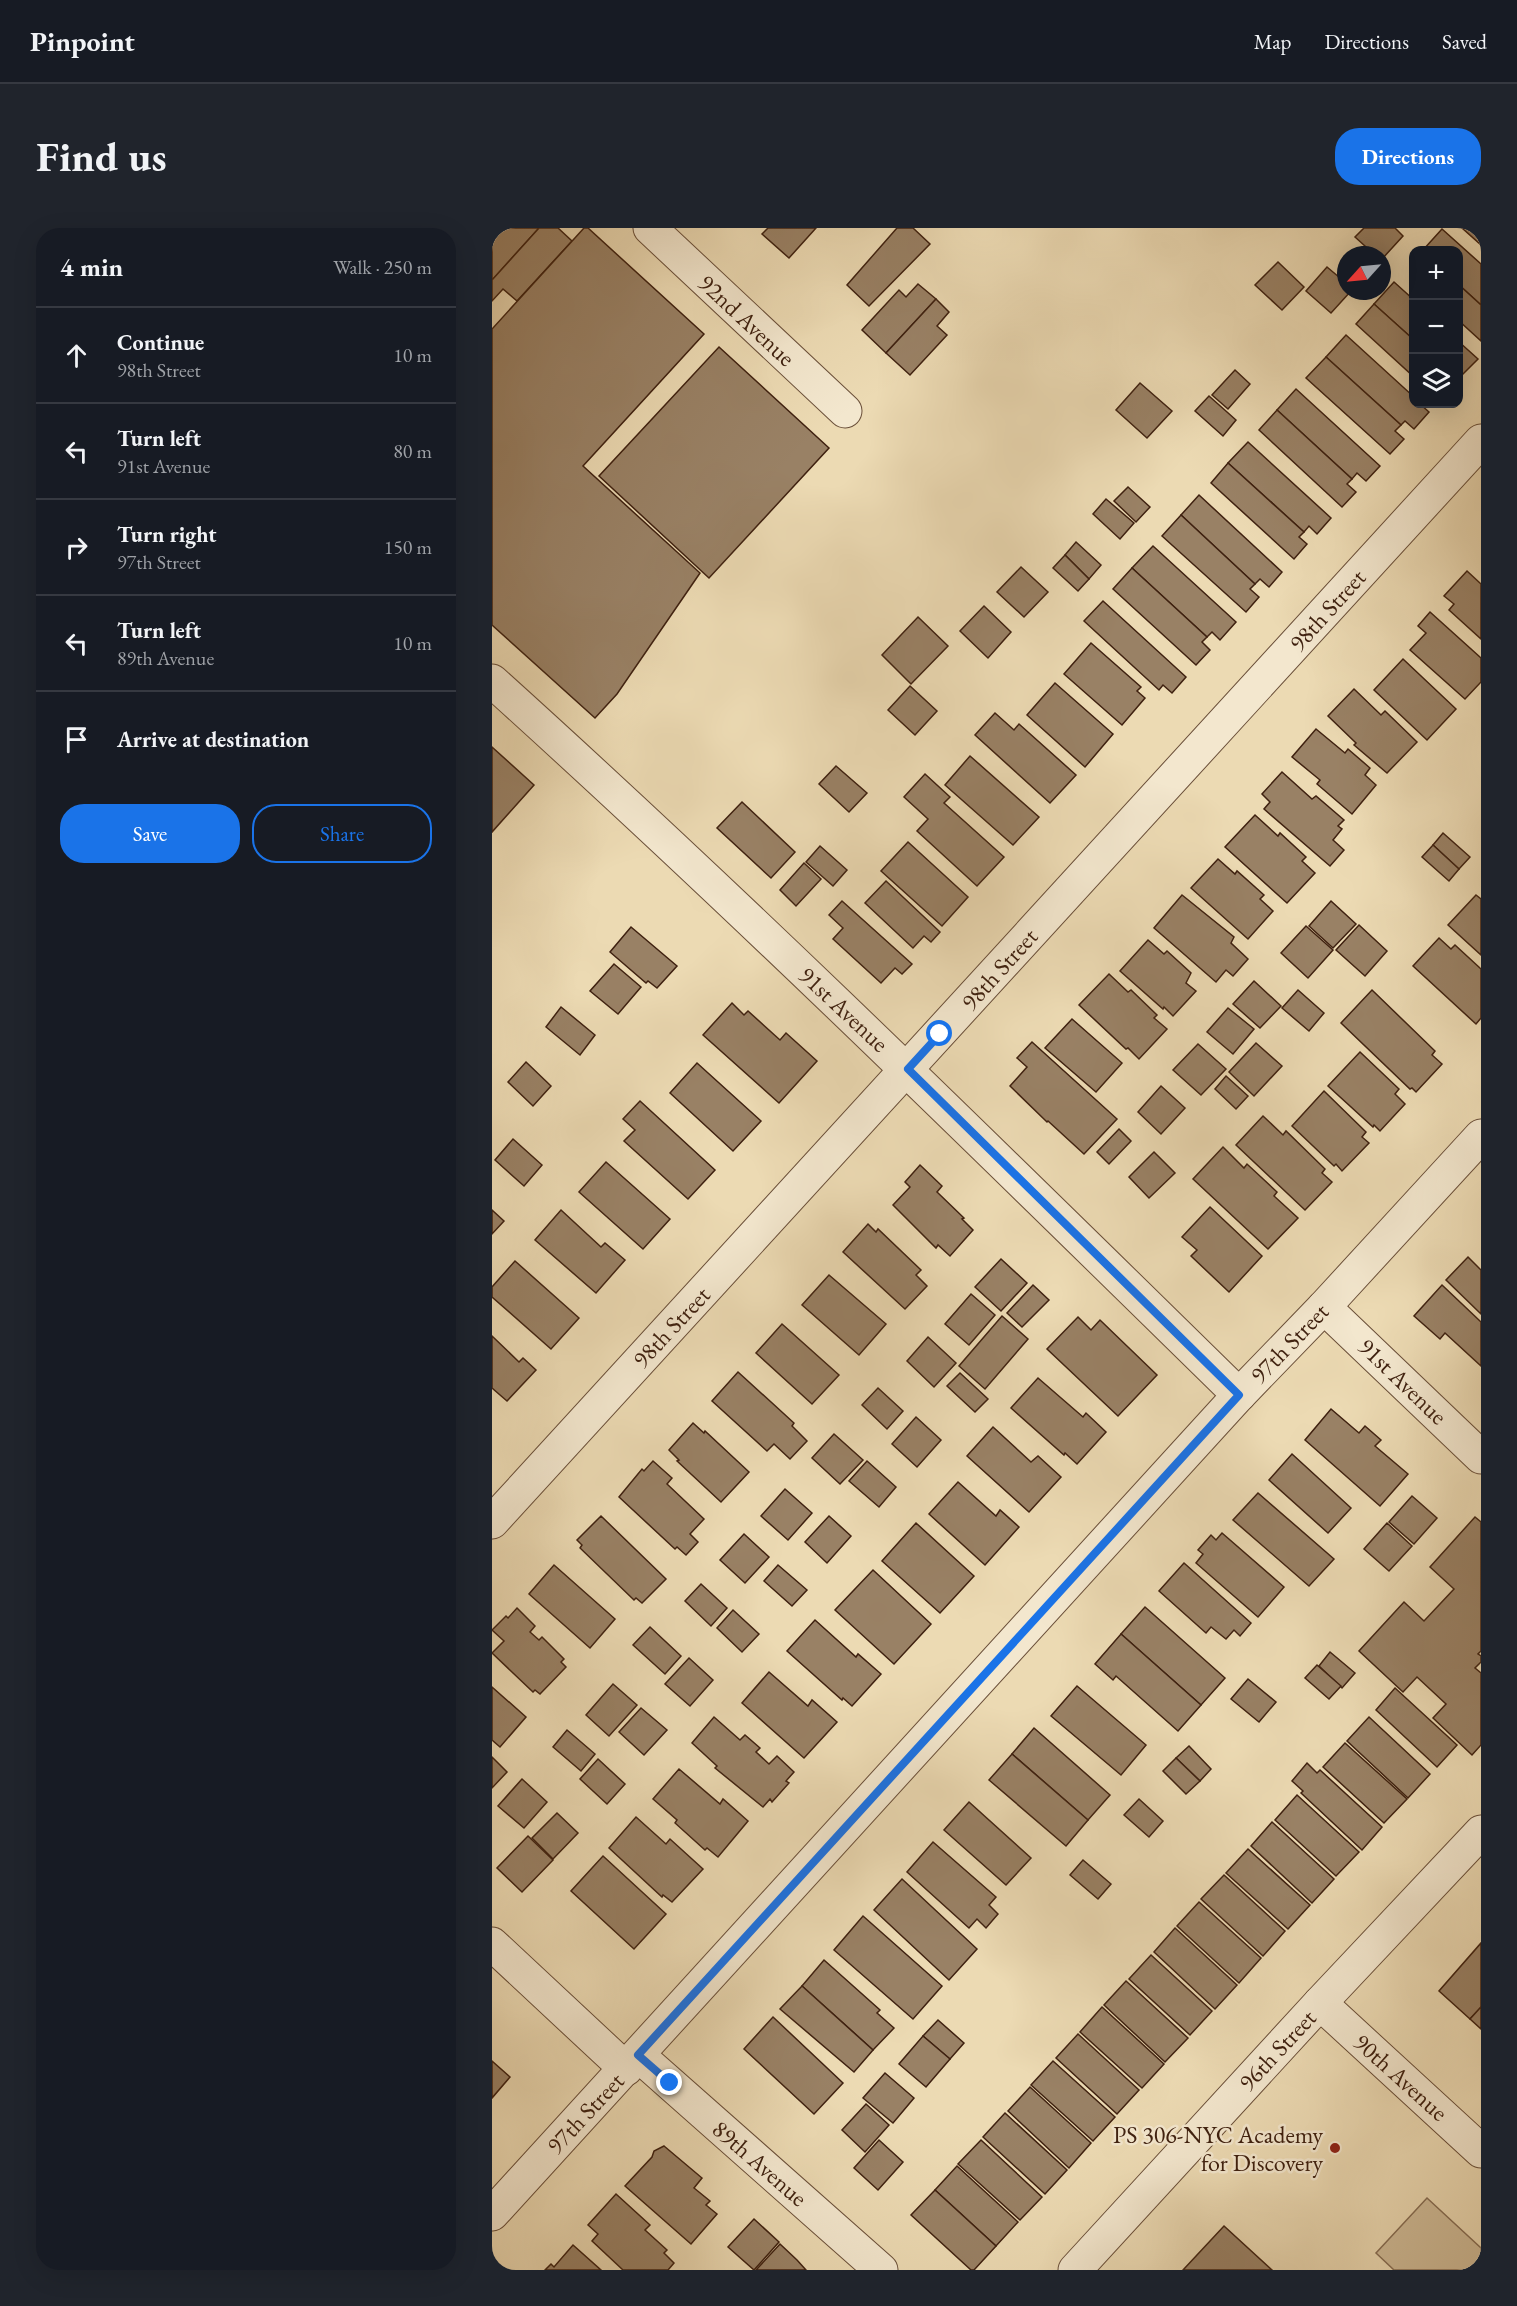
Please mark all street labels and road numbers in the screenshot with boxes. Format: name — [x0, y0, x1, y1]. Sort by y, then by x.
street label: 92nd Avenue — [692, 267, 802, 373]
street label: 98th Street — [1282, 562, 1372, 658]
street label: 98th Street — [954, 921, 1044, 1017]
street label: 91st Avenue — [792, 959, 896, 1059]
street label: 98th Street — [625, 1279, 717, 1374]
street label: 97th Street — [1243, 1296, 1335, 1390]
street label: 91st Avenue — [1352, 1331, 1454, 1431]
street label: 96th Street — [1231, 2002, 1323, 2097]
street label: 90th Avenue — [1347, 2026, 1455, 2128]
street label: 97th Street — [539, 2065, 631, 2160]
street label: 89th Avenue — [706, 2113, 814, 2213]

